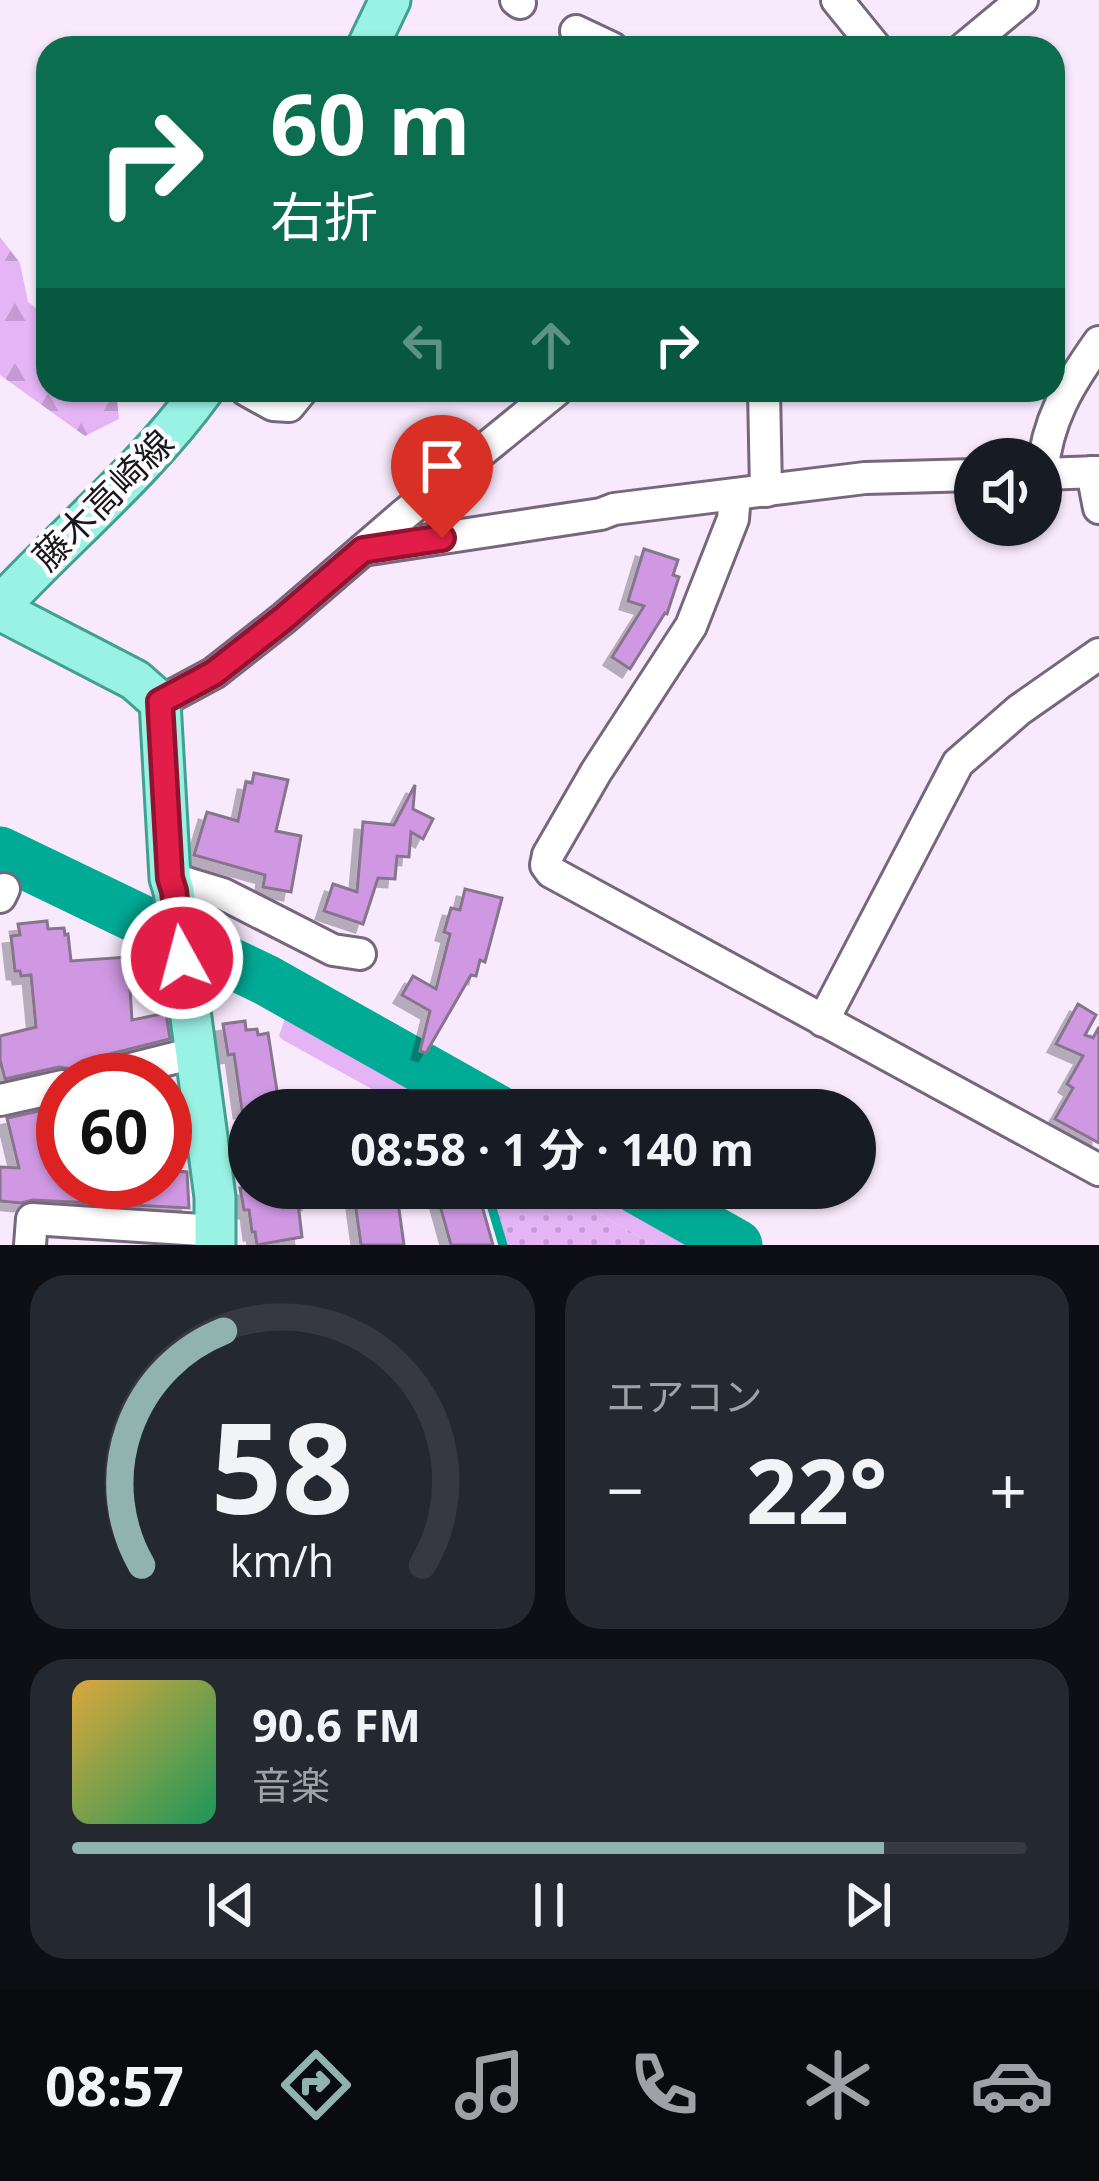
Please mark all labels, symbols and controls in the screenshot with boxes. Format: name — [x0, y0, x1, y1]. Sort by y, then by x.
text: 60 m — [270, 65, 470, 180]
icon: right — [72, 84, 228, 240]
text: 右折 — [270, 179, 378, 253]
icon: left — [392, 312, 458, 378]
icon: ahead — [518, 312, 584, 378]
icon: right — [644, 312, 710, 378]
pin — [391, 415, 493, 538]
street label: 藤木高崎線 — [22, 419, 184, 581]
icon: arrive — [409, 433, 475, 499]
map controls — [954, 438, 1062, 546]
button: sound — [954, 438, 1062, 546]
position arrow — [119, 895, 245, 1021]
speed limit sign: 60 — [36, 1053, 192, 1209]
text: 08:58 · 1 分 · 140 m — [350, 1118, 754, 1179]
text: エアコン — [607, 1369, 763, 1422]
text: 58 — [211, 1381, 354, 1551]
text: 22° — [746, 1428, 887, 1550]
text: − — [607, 1444, 644, 1534]
text: + — [989, 1444, 1027, 1534]
text: km/h — [230, 1531, 334, 1590]
text: 90.6 FM — [252, 1694, 421, 1755]
text: 音楽 — [252, 1758, 330, 1811]
icon: previous — [198, 1872, 264, 1938]
icon: pause — [516, 1872, 582, 1938]
icon: next — [835, 1872, 901, 1938]
icon: directions — [274, 2043, 358, 2127]
icon: music — [448, 2043, 532, 2127]
icon: phone — [622, 2043, 706, 2127]
icon: climate — [796, 2043, 880, 2127]
icon: car — [970, 2043, 1054, 2127]
text: 08:57 — [45, 2048, 184, 2122]

